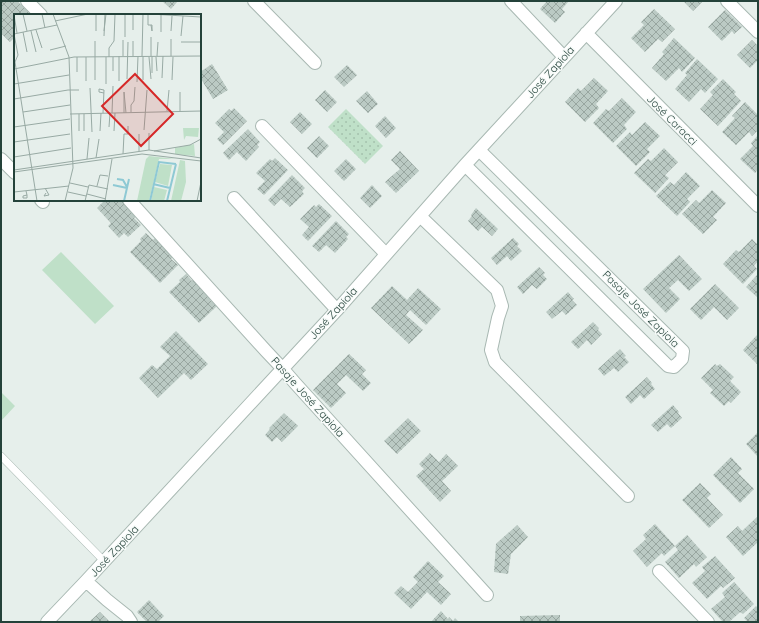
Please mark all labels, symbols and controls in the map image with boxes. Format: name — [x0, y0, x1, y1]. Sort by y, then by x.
inset map — [14, 14, 201, 201]
street label: José Zapiola — [523, 43, 577, 101]
street label: José Caracci — [644, 92, 700, 148]
street label: Pasaje José Zapiola — [600, 268, 682, 350]
street label: José Zapiola — [306, 284, 360, 342]
street label: Pasaje José Zapiola — [268, 354, 348, 440]
street label: José Zapiola — [86, 522, 142, 580]

